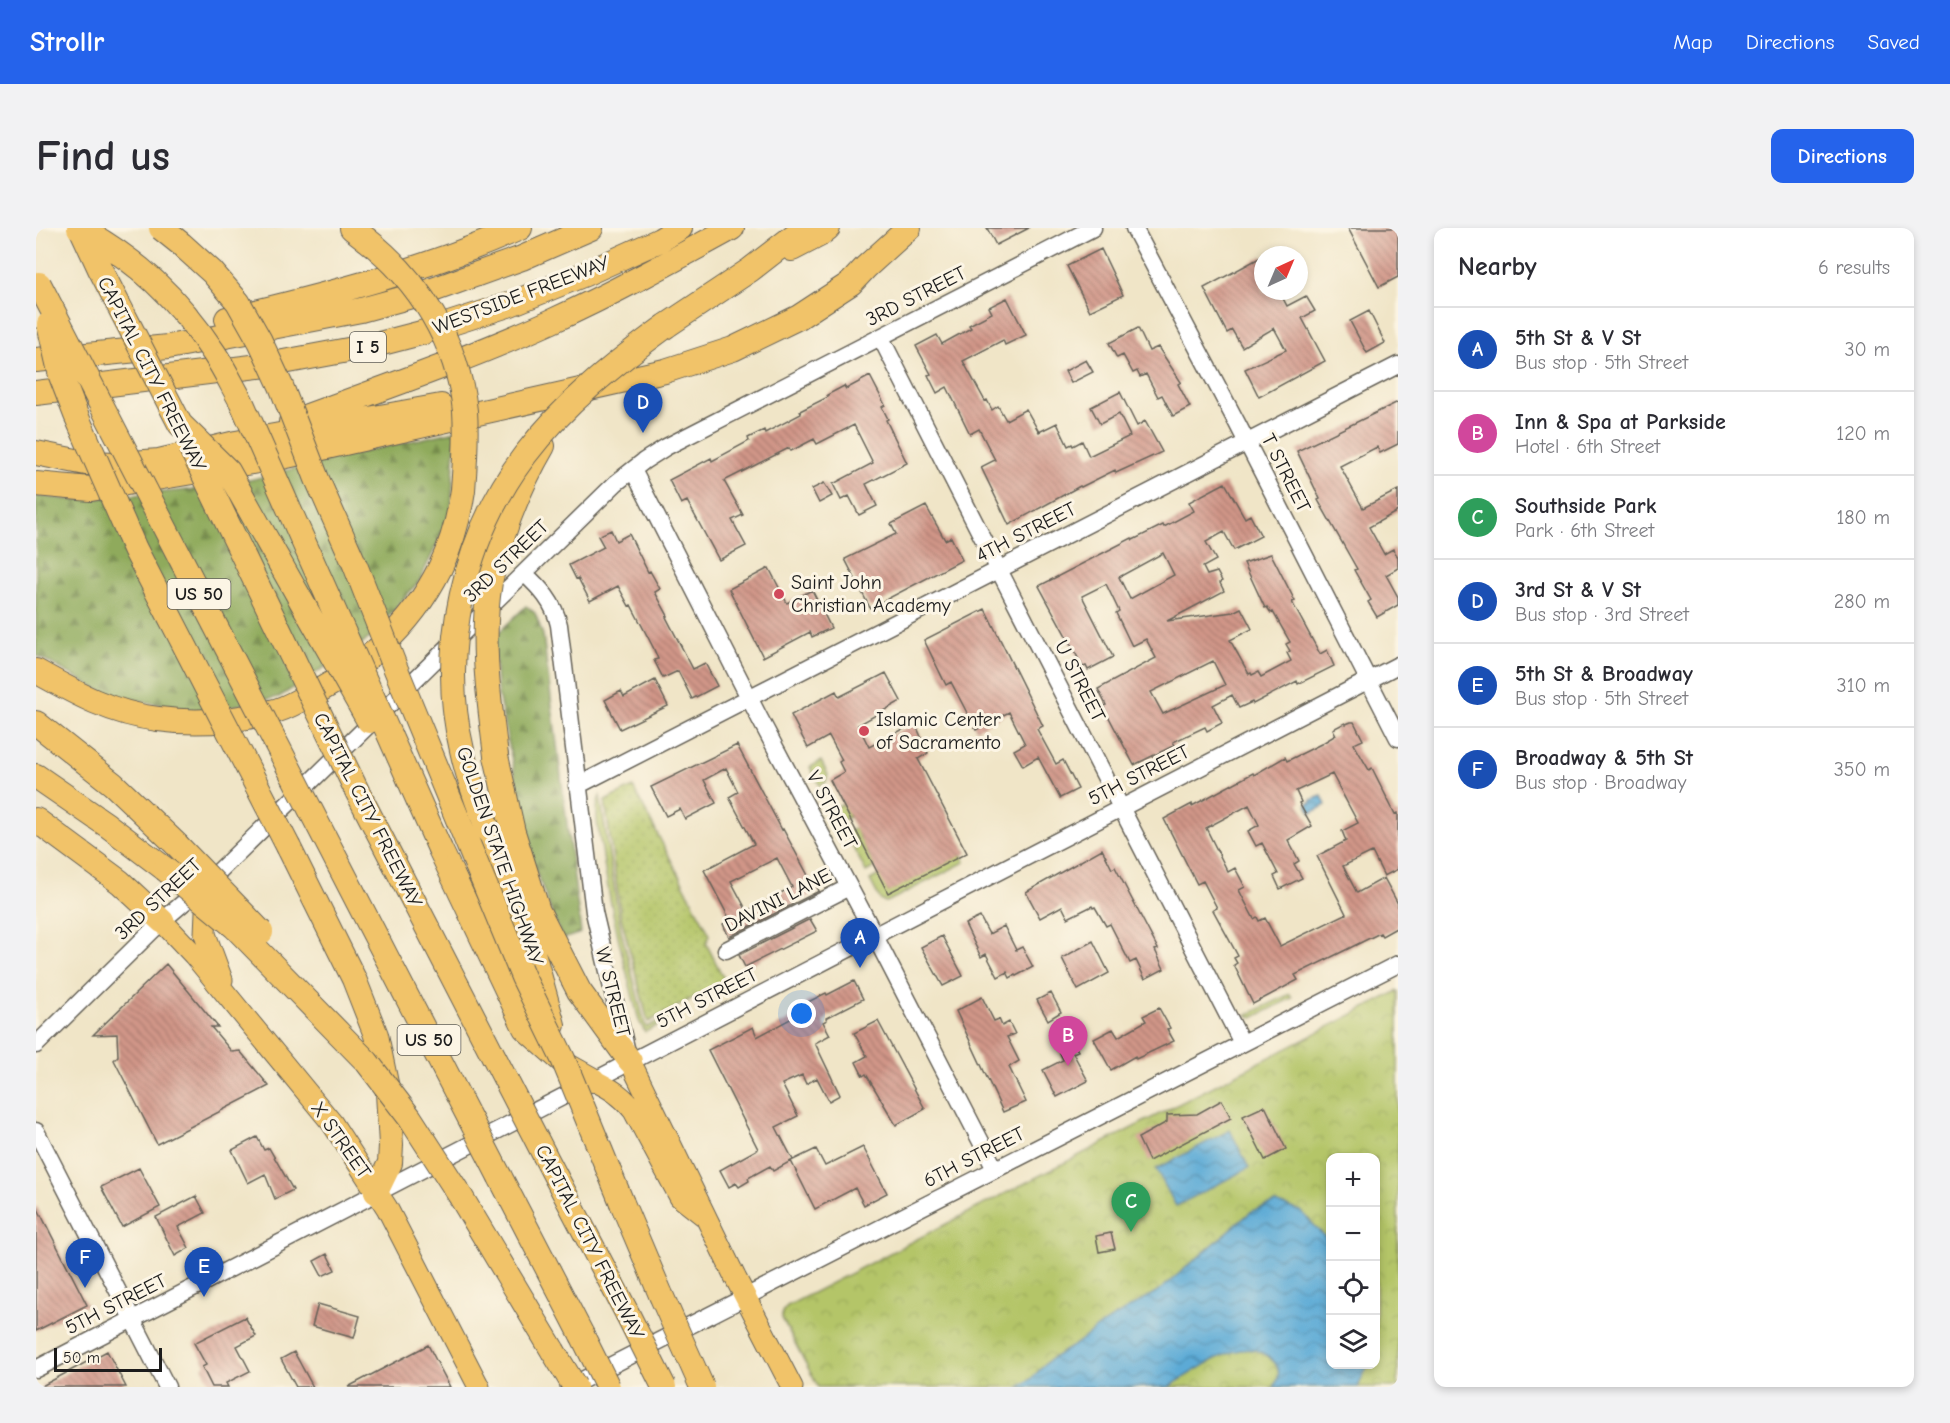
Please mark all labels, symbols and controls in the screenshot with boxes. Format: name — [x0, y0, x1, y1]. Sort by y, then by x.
text: Strollr — [30, 26, 104, 58]
text: Map — [1673, 30, 1713, 54]
text: Directions — [1746, 30, 1835, 54]
text: Saved — [1868, 30, 1920, 54]
button: Directions — [1771, 129, 1914, 183]
text: Find us — [36, 132, 170, 181]
north arrow — [1254, 246, 1308, 300]
street label: WESTSIDE FREEWAY — [429, 251, 613, 339]
text: Nearby — [1458, 252, 1537, 282]
text: 6 results — [1818, 256, 1890, 279]
street label: 3RD STREET — [862, 261, 970, 331]
street label: CAPITAL CITY FREEWAY — [93, 273, 211, 475]
text: 5th St & V St — [1515, 325, 1641, 351]
road number: I 5 — [350, 332, 386, 362]
text: A — [1472, 338, 1483, 361]
text: 30 m — [1844, 338, 1890, 361]
text: Bus stop · 5th Street — [1515, 351, 1688, 374]
pin: D — [624, 384, 662, 433]
text: Inn & Spa at Parkside — [1515, 409, 1726, 435]
text: B — [1471, 422, 1484, 445]
text: 120 m — [1836, 422, 1890, 445]
street label: T STREET — [1256, 430, 1316, 517]
text: Hotel · 6th Street — [1515, 435, 1660, 458]
text: Southside Park — [1515, 493, 1656, 519]
street label: 4TH STREET — [972, 497, 1080, 567]
text: C — [1471, 506, 1484, 529]
text: 180 m — [1836, 506, 1890, 529]
street label: 3RD STREET — [459, 514, 554, 607]
text: Park · 6th Street — [1515, 519, 1654, 542]
place label: Saint John Christian Academy — [791, 571, 951, 617]
text: 3rd St & V St — [1515, 577, 1641, 603]
road number: US 50 — [168, 579, 231, 609]
marker: Saint John Christian Academy — [772, 587, 786, 601]
text: D — [1471, 590, 1484, 613]
text: 280 m — [1834, 590, 1890, 613]
text: Bus stop · 3rd Street — [1515, 603, 1689, 626]
street label: U STREET — [1050, 636, 1111, 726]
text: 5th St & Broadway — [1515, 661, 1693, 687]
text: E — [1472, 674, 1483, 697]
text: 310 m — [1837, 674, 1890, 697]
text: Bus stop · 5th Street — [1515, 687, 1688, 710]
place label: Islamic Center of Sacramento — [876, 708, 1001, 754]
street label: CAPITAL CITY FREEWAY — [309, 709, 427, 911]
marker: Islamic Center of Sacramento — [857, 724, 871, 738]
street label: 5TH STREET — [1085, 739, 1194, 810]
street label: GOLDEN STATE HIGHWAY — [452, 744, 548, 968]
text: Broadway & 5th St — [1515, 745, 1693, 771]
text: F — [1472, 758, 1483, 781]
text: 350 m — [1834, 758, 1890, 781]
street label: V STREET — [802, 767, 862, 854]
text: Bus stop · Broadway — [1515, 771, 1687, 794]
street label: 3RD STREET — [110, 853, 206, 945]
street label: DAVINI LANE — [721, 863, 835, 937]
pin: A — [840, 918, 880, 968]
street label: W STREET — [591, 945, 635, 1040]
street label: 5TH STREET — [653, 962, 762, 1033]
your location — [787, 999, 816, 1028]
pin: B — [1048, 1016, 1088, 1066]
road number: US 50 — [398, 1025, 460, 1055]
street label: X STREET — [306, 1097, 376, 1183]
street label: 6TH STREET — [920, 1121, 1029, 1192]
street label: CAPITAL CITY FREEWAY — [531, 1141, 649, 1343]
map controls — [1326, 1153, 1380, 1369]
button: + — [1326, 1153, 1380, 1207]
pin: C — [1112, 1182, 1150, 1232]
button: − — [1326, 1207, 1380, 1261]
pin: F — [65, 1238, 104, 1288]
pin: E — [184, 1248, 224, 1297]
button: locate — [1326, 1261, 1380, 1315]
street label: 5TH STREET — [62, 1268, 171, 1339]
button: layers — [1326, 1315, 1380, 1369]
scale bar — [54, 1345, 162, 1372]
text: 50 m — [63, 1349, 100, 1367]

